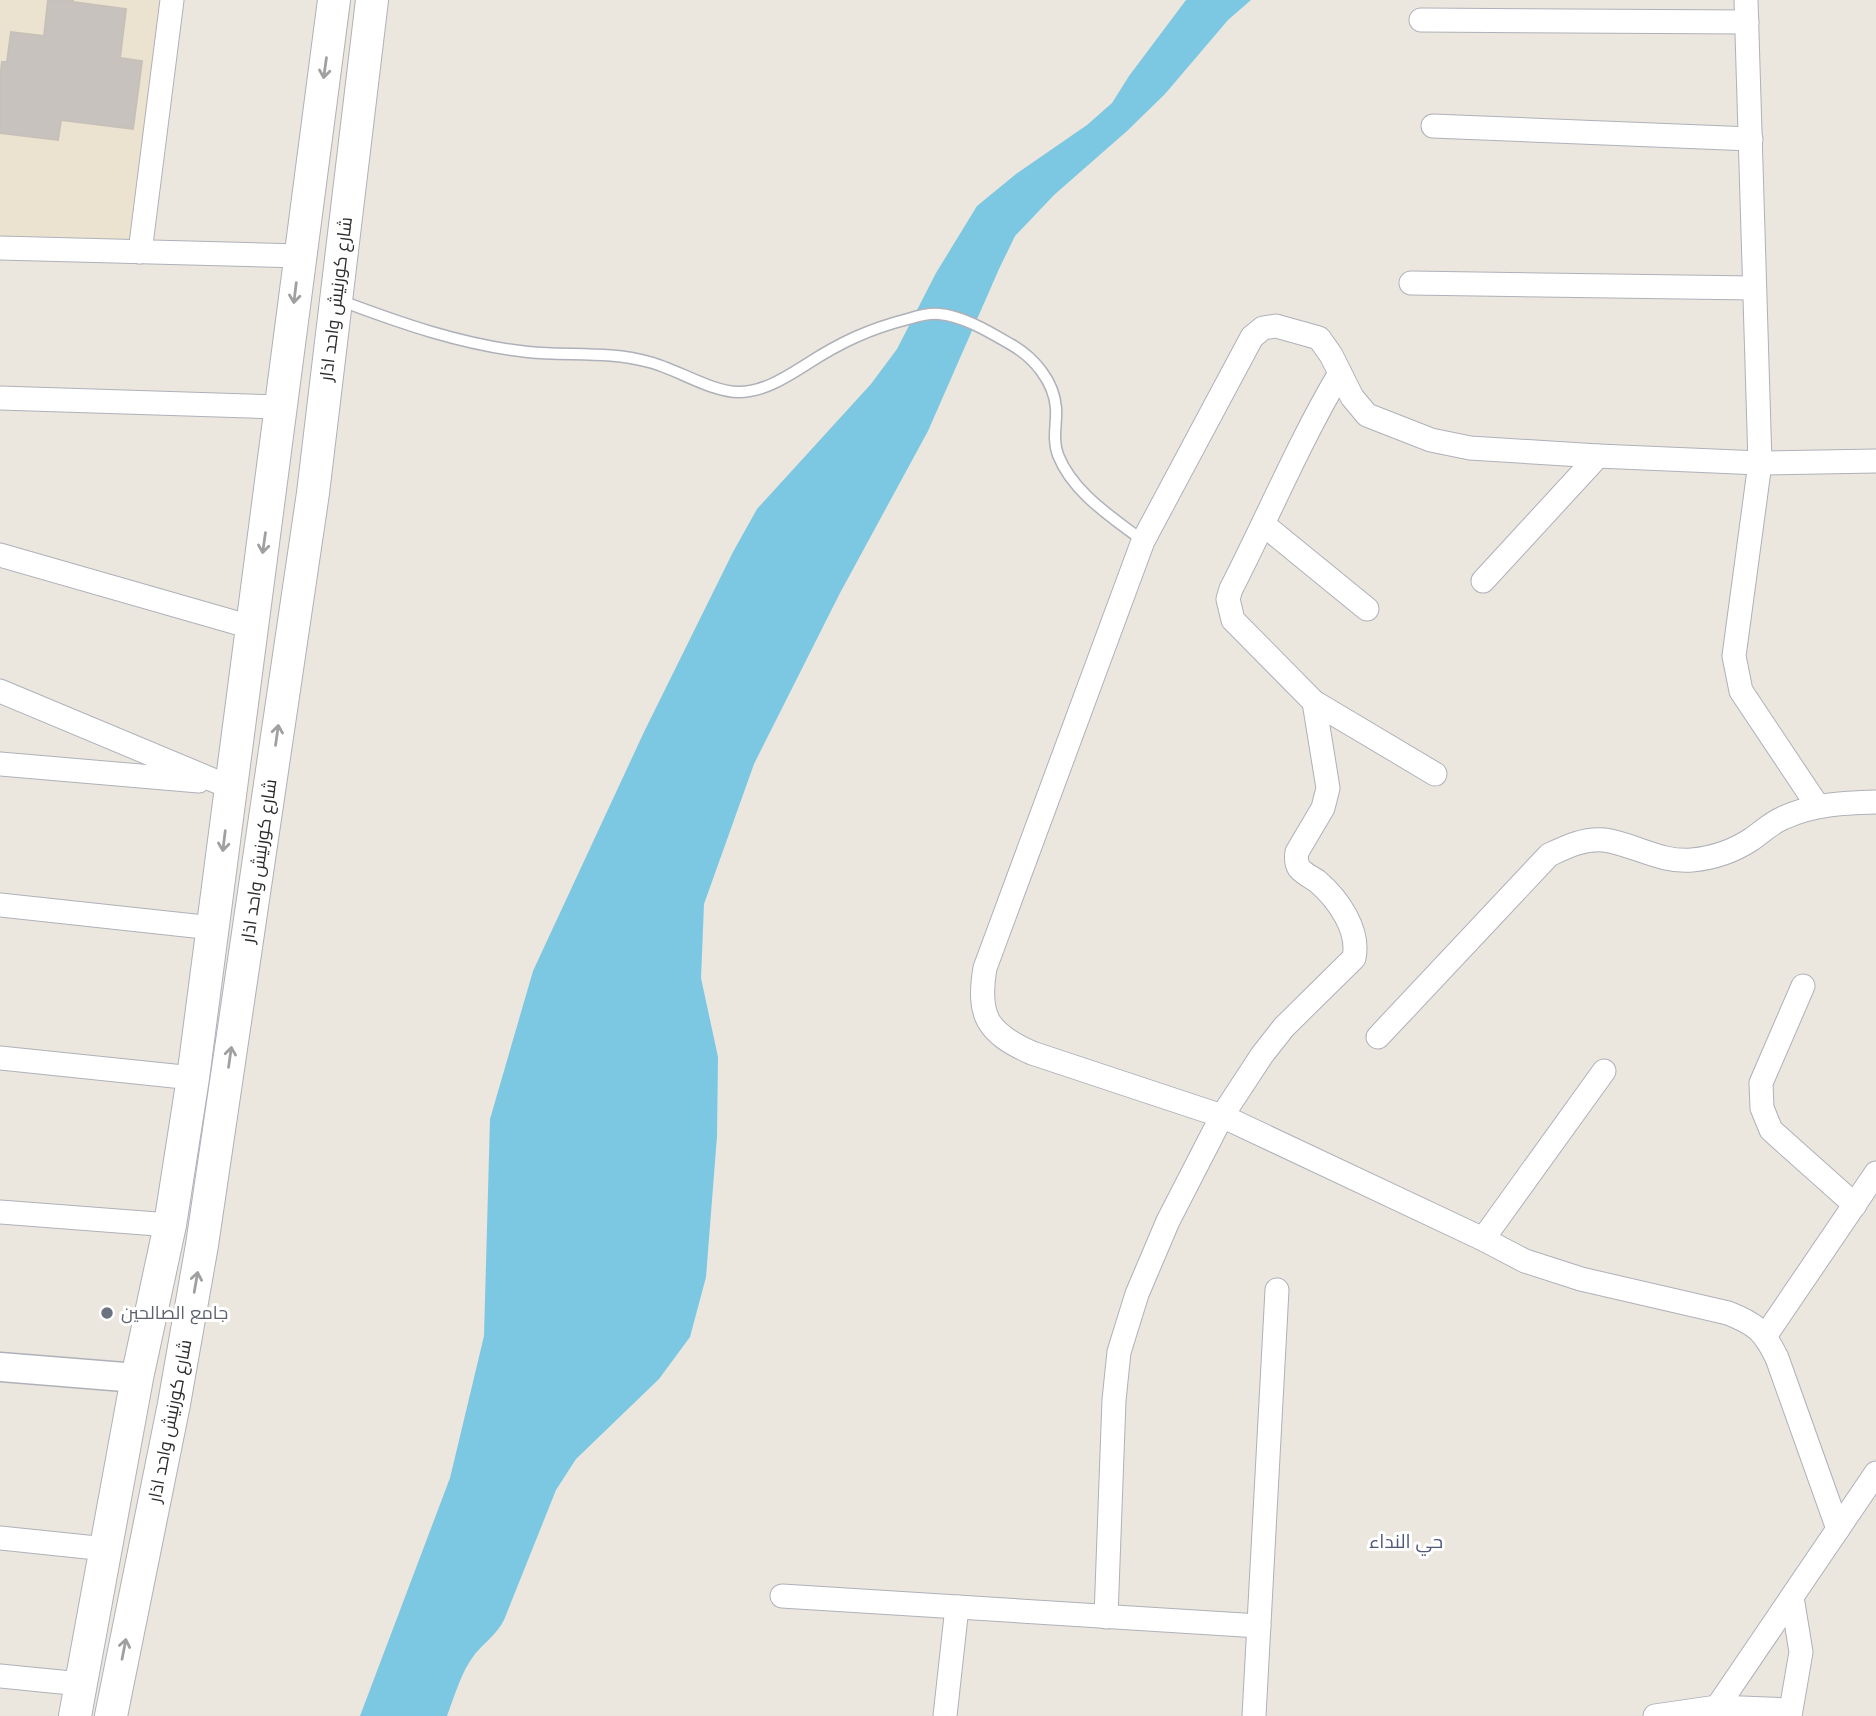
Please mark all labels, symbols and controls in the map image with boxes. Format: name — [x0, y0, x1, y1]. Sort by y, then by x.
one-way arrow — [319, 56, 332, 79]
street label: شارع كورنيش واحد اذار — [315, 216, 358, 384]
one-way arrow — [289, 281, 302, 304]
one-way arrow — [257, 531, 270, 554]
one-way arrow — [271, 724, 284, 746]
street label: شارع كورنيش واحد اذار — [236, 778, 282, 946]
one-way arrow — [217, 830, 230, 852]
one-way arrow — [224, 1046, 237, 1069]
one-way arrow — [190, 1271, 203, 1293]
place label: جامع الصالحين — [121, 1302, 228, 1325]
marker: جامع الصالحين — [99, 1305, 115, 1321]
street label: شارع كورنيش واحد اذار — [143, 1338, 198, 1506]
district label: حي النداء — [1369, 1530, 1443, 1556]
one-way arrow — [118, 1638, 132, 1661]

